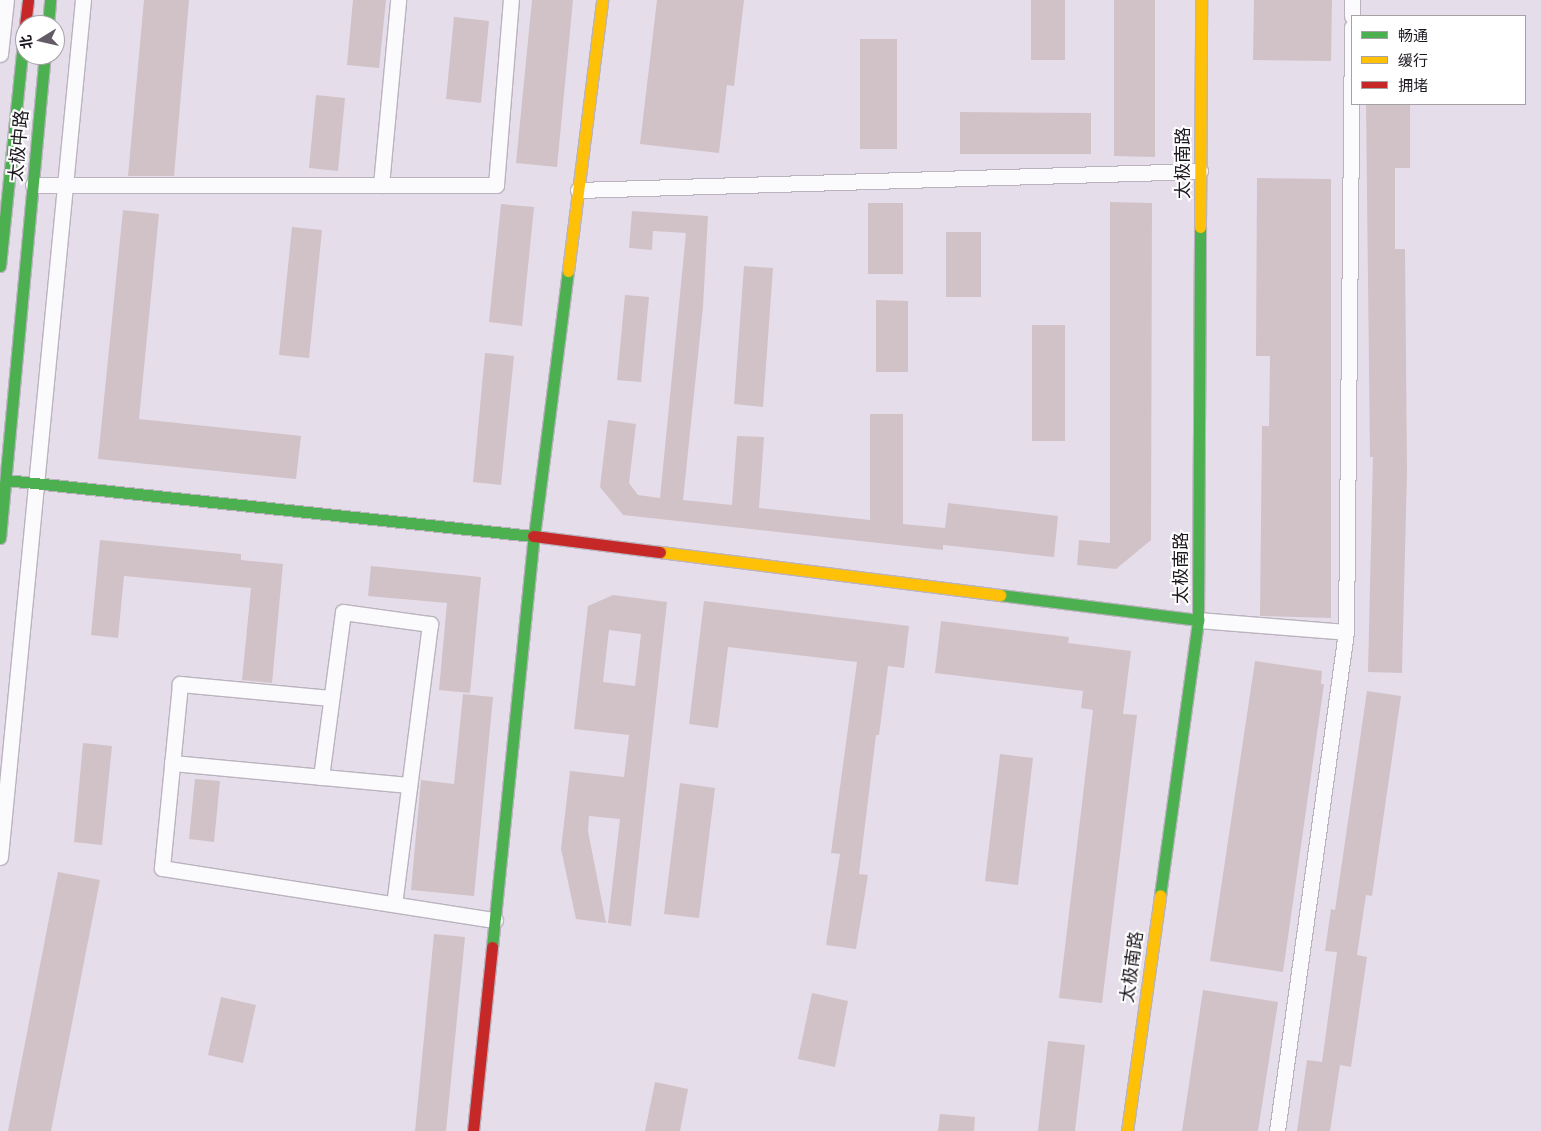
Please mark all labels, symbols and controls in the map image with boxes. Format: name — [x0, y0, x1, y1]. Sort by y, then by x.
north arrow — [15, 15, 65, 65]
legend — [1351, 15, 1526, 105]
text: 畅通 — [1398, 27, 1428, 45]
text: 北 — [17, 34, 35, 50]
text: 缓行 — [1398, 52, 1428, 70]
text: 拥堵 — [1398, 77, 1428, 95]
street label: 太极中路 — [5, 109, 33, 183]
street label: 太极南路 — [1172, 127, 1194, 199]
street label: 太极南路 — [1170, 532, 1192, 604]
street label: 太极南路 — [1116, 930, 1148, 1004]

